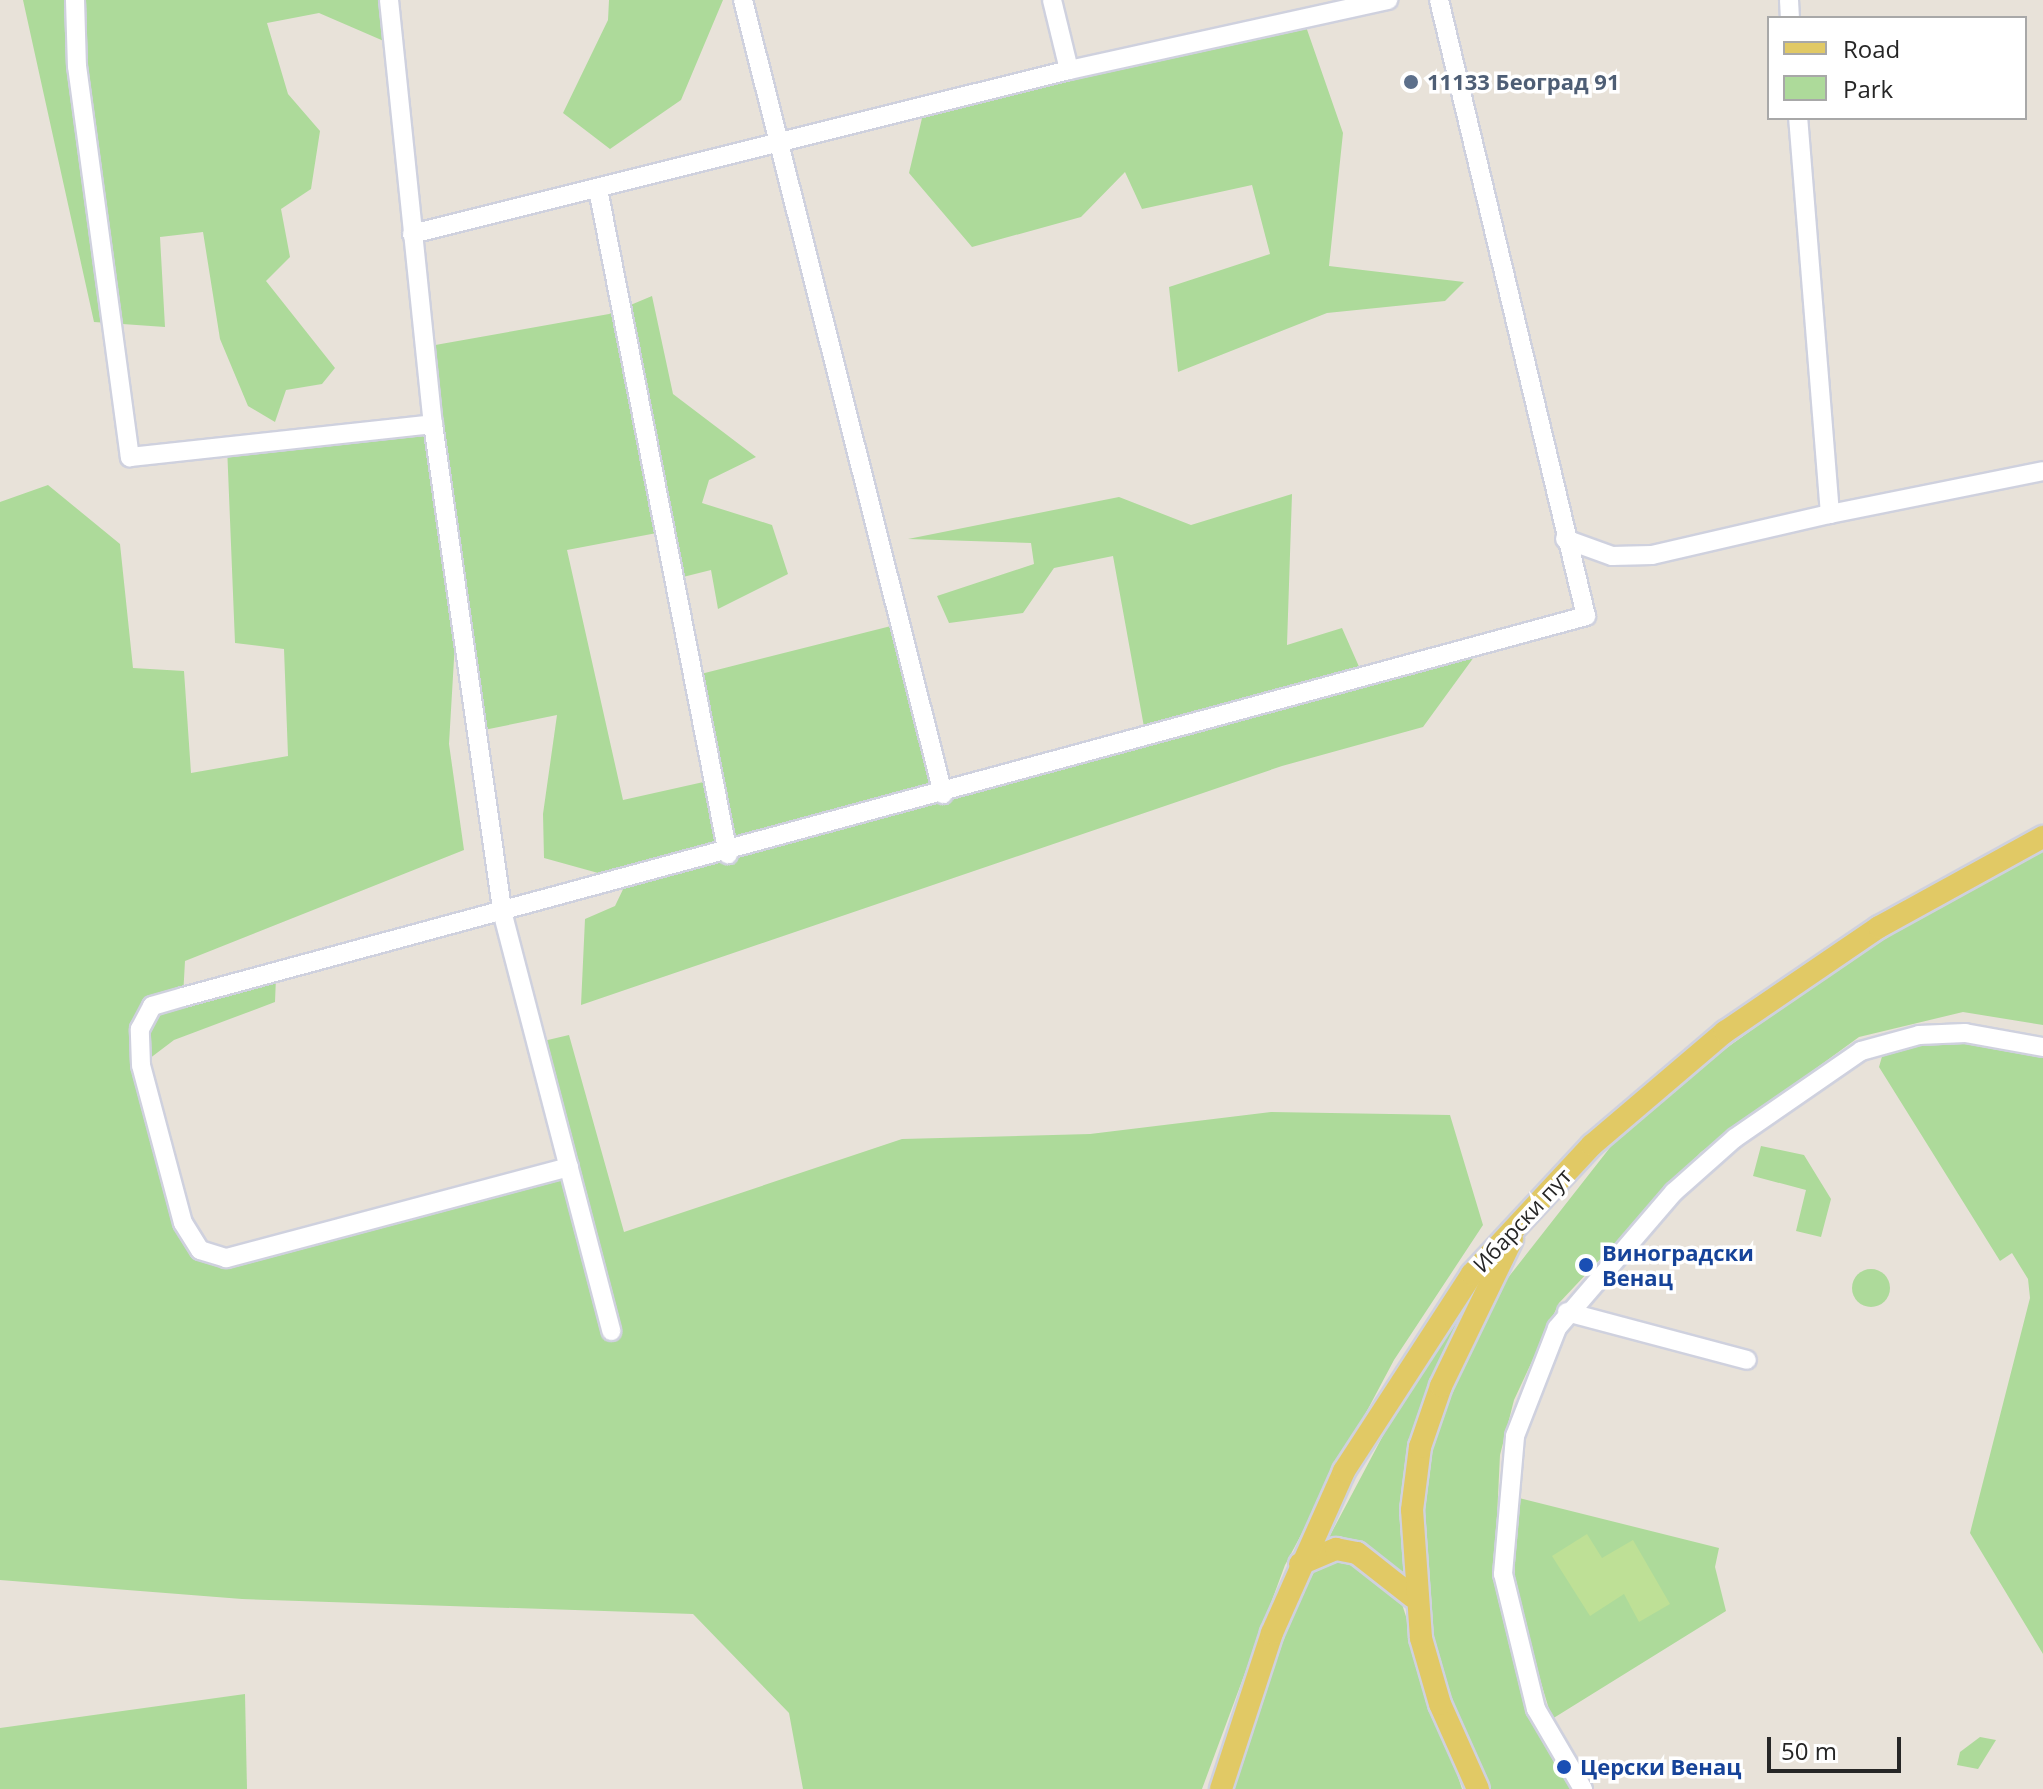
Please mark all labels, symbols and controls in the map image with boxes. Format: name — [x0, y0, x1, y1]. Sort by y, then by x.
legend — [1767, 16, 2027, 120]
text: Road — [1843, 32, 1900, 65]
place label: 11133 Београд 91 — [1427, 69, 1619, 95]
text: Park — [1843, 72, 1893, 105]
marker: 11133 Београд 91 — [1402, 73, 1420, 91]
street label: Ибарски пут — [1467, 1163, 1577, 1277]
place label: Виноградски Венац — [1602, 1239, 1754, 1290]
marker: Виноградски Венац — [1577, 1256, 1595, 1274]
scale bar — [1771, 1721, 1905, 1771]
text: 50 m — [1781, 1734, 1837, 1767]
place label: Церски Венац — [1580, 1754, 1741, 1780]
marker: Церски Венац — [1555, 1758, 1573, 1776]

